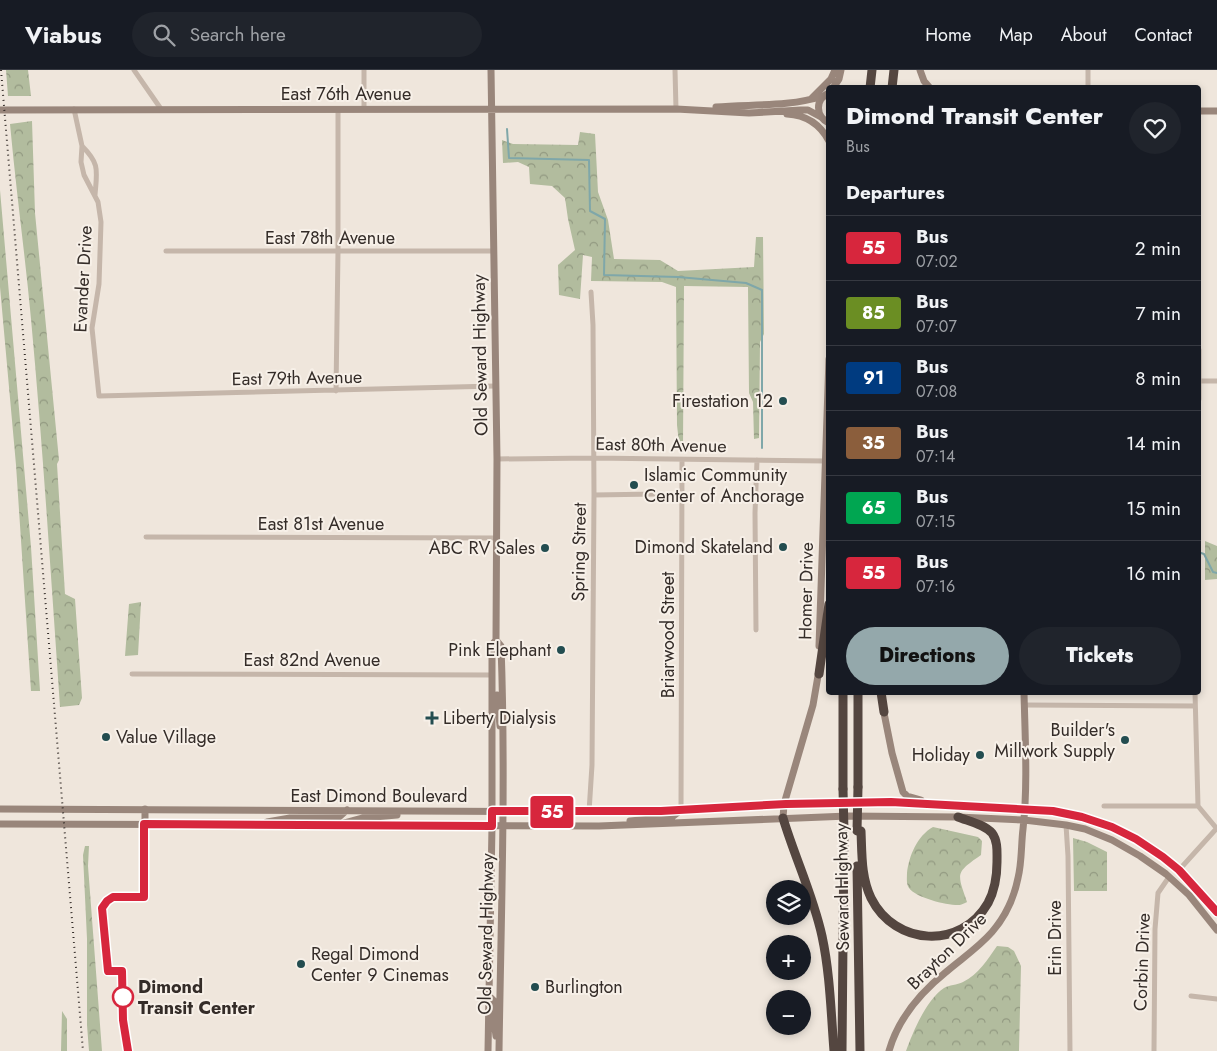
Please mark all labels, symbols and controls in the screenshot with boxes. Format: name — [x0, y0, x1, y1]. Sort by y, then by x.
search box — [132, 12, 482, 57]
text: Viabus — [25, 17, 102, 52]
icon: search — [150, 21, 178, 49]
text: Search here — [190, 21, 286, 48]
text: Home — [925, 22, 971, 48]
text: Map — [999, 22, 1033, 48]
text: About — [1061, 22, 1106, 48]
text: Contact — [1134, 22, 1192, 48]
street label: East 76th Avenue — [281, 81, 411, 107]
text: Dimond Transit Center — [846, 98, 1103, 133]
button: heart — [1129, 102, 1181, 154]
text: Bus — [846, 135, 870, 158]
text: Departures — [846, 179, 945, 206]
text: Bus — [916, 223, 948, 250]
street label: Evander Drive — [67, 225, 99, 333]
street label: East 78th Avenue — [265, 225, 395, 251]
text: 55 — [862, 235, 885, 261]
text: 2 min — [1135, 235, 1181, 262]
text: 07:02 — [916, 250, 958, 273]
street label: Old Seward Highway — [466, 274, 494, 436]
text: Bus — [916, 288, 948, 315]
text: 85 — [862, 300, 885, 326]
text: 7 min — [1136, 300, 1181, 327]
text: 07:07 — [916, 315, 957, 338]
text: Bus — [916, 353, 948, 380]
street label: East 79th Avenue — [231, 364, 363, 392]
text: 91 — [863, 365, 884, 391]
text: 8 min — [1135, 365, 1181, 392]
text: 07:08 — [916, 380, 957, 403]
place label: Firestation 12 — [672, 388, 773, 414]
marker: Firestation 12 — [777, 395, 789, 407]
text: Bus — [916, 418, 948, 445]
text: 35 — [862, 430, 885, 456]
text: 14 min — [1126, 430, 1181, 457]
street label: East 80th Avenue — [595, 431, 727, 459]
text: 07:14 — [916, 445, 955, 468]
place label: Islamic Community Center of Anchorage — [644, 462, 804, 509]
marker: Islamic Community Center of Anchorage — [628, 479, 640, 491]
text: Bus — [916, 483, 948, 510]
text: 65 — [862, 495, 885, 521]
text: 15 min — [1126, 495, 1181, 522]
street label: Spring Street — [565, 502, 593, 602]
text: 07:15 — [916, 510, 955, 533]
street label: East 81st Avenue — [258, 511, 384, 537]
place label: Dimond Skateland — [635, 534, 773, 560]
place label: ABC RV Sales — [429, 535, 535, 561]
marker: Dimond Skateland — [777, 541, 789, 553]
marker: ABC RV Sales — [539, 542, 551, 554]
street label: Homer Drive — [792, 542, 820, 640]
text: Bus — [916, 548, 948, 575]
text: 55 — [862, 560, 885, 586]
text: 16 min — [1126, 560, 1181, 587]
street label: Briarwood Street — [655, 571, 681, 698]
text: 07:16 — [916, 575, 955, 598]
button: Directions — [846, 627, 1009, 685]
button: Tickets — [1019, 627, 1181, 685]
place label: Pink Elephant — [448, 637, 552, 663]
marker: Pink Elephant — [555, 644, 567, 656]
street label: East 82nd Avenue — [244, 647, 380, 673]
place label: Liberty Dialysis — [443, 705, 556, 731]
marker: Liberty Dialysis — [425, 711, 439, 725]
place label: Builder's Millwork Supply — [994, 717, 1115, 764]
place label: Value Village — [116, 724, 216, 750]
marker: Value Village — [100, 731, 112, 743]
marker: Builder's Millwork Supply — [1119, 734, 1131, 746]
place label: Holiday — [912, 742, 970, 768]
marker: Holiday — [974, 749, 986, 761]
street label: East Dimond Boulevard — [291, 783, 467, 809]
line badge: 55 — [530, 796, 574, 828]
text: 55 — [540, 799, 564, 825]
street label: Seward Highway — [828, 823, 856, 951]
street label: Old Seward Highway — [472, 853, 500, 1015]
map controls — [766, 880, 811, 1035]
button: layers — [766, 880, 811, 925]
street label: Erin Drive — [1042, 900, 1068, 976]
street label: Brayton Drive — [901, 906, 993, 996]
street label: Corbin Drive — [1127, 913, 1157, 1011]
button: + — [766, 935, 811, 980]
place label: Regal Dimond Center 9 Cinemas — [311, 941, 449, 988]
marker: Regal Dimond Center 9 Cinemas — [295, 958, 307, 970]
place label: Dimond Transit Center — [138, 974, 256, 1021]
place label: Burlington — [545, 974, 623, 1000]
marker: Burlington — [529, 981, 541, 993]
marker: Dimond Transit Center — [112, 986, 134, 1008]
button: − — [766, 990, 811, 1035]

